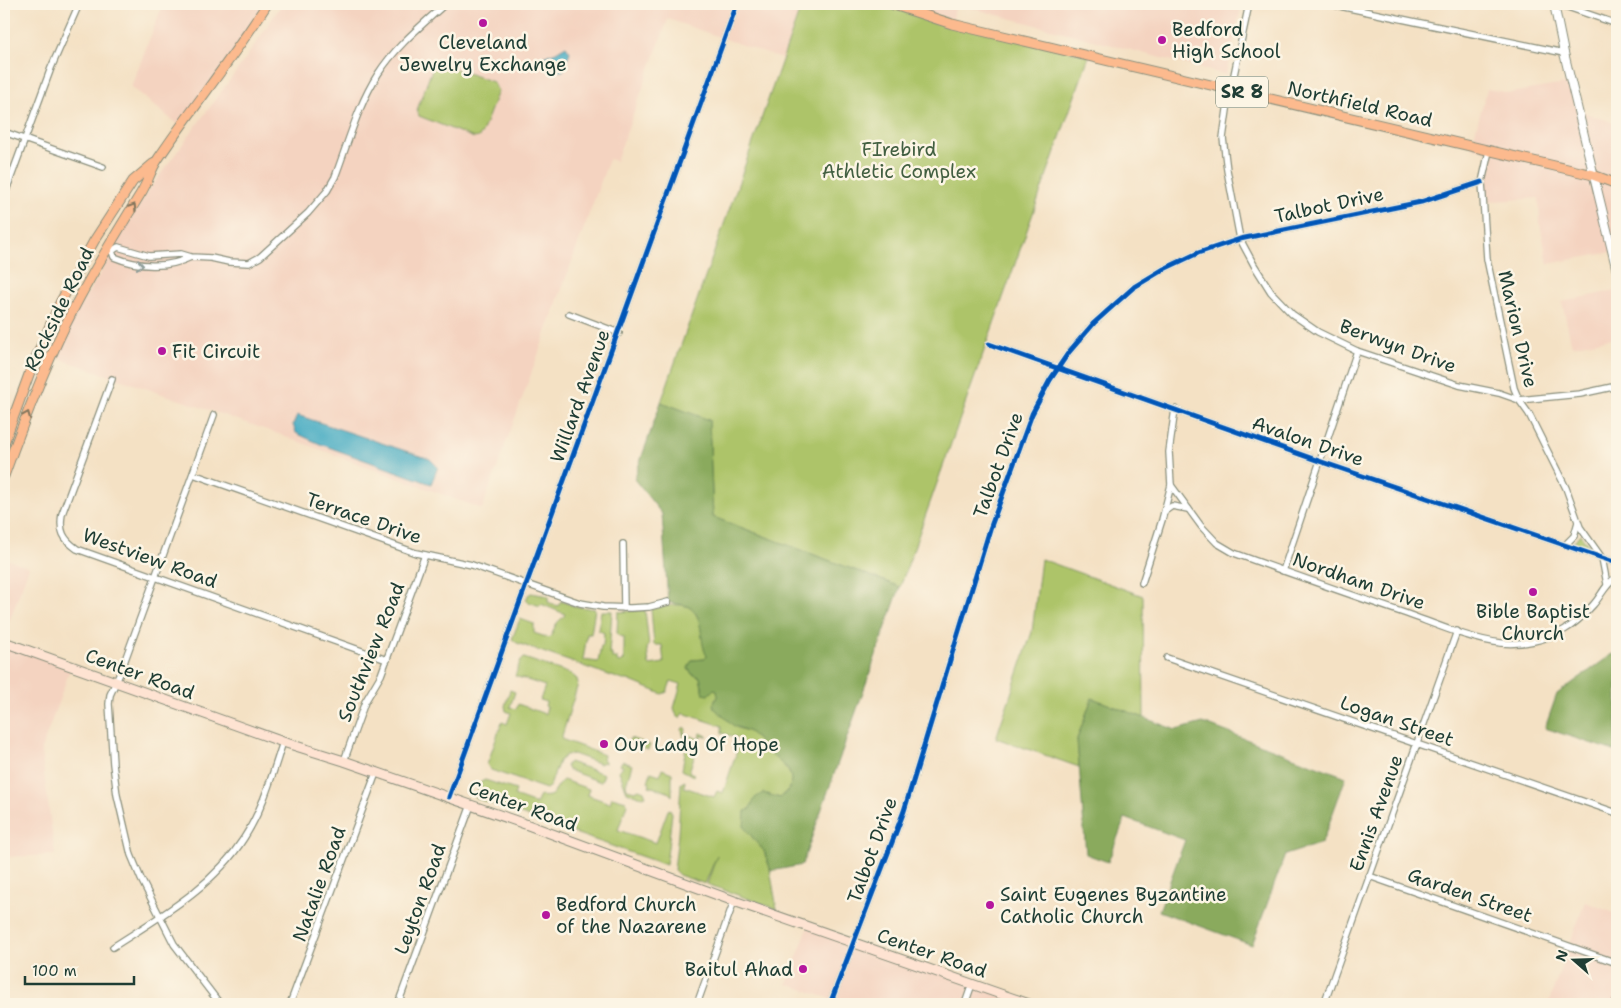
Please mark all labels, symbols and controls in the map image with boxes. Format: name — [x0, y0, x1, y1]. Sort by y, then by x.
marker: Cleveland Jewelry Exchange — [477, 17, 489, 29]
place label: Bedford High School — [1172, 17, 1281, 64]
place label: Cleveland Jewelry Exchange — [399, 30, 567, 77]
marker: Bedford High School — [1156, 34, 1168, 46]
street label: Northfield Road — [1285, 75, 1435, 133]
road number: SR 8 — [1216, 76, 1268, 108]
park label: FIrebird Athletic Complex — [822, 137, 976, 184]
street label: Talbot Drive — [1272, 181, 1386, 229]
one-way arrow — [126, 203, 136, 212]
street label: Rockside Road — [18, 243, 100, 375]
one-way arrow — [136, 259, 145, 269]
street label: Marion Drive — [1492, 268, 1544, 390]
street label: Berwyn Drive — [1336, 313, 1460, 379]
street label: Willard Avenue — [544, 326, 616, 466]
place label: Fit Circuit — [172, 339, 260, 364]
marker: Fit Circuit — [156, 345, 168, 357]
street label: Talbot Drive — [967, 409, 1029, 521]
street label: Avalon Drive — [1249, 410, 1367, 472]
one-way arrow — [21, 411, 32, 420]
street label: Terrace Drive — [303, 487, 425, 549]
street label: Westview Road — [79, 522, 221, 594]
street label: Nordham Drive — [1289, 547, 1429, 615]
street label: Southview Road — [332, 578, 410, 726]
marker: Bible Baptist Church — [1527, 586, 1539, 598]
place label: Bible Baptist Church — [1476, 599, 1590, 646]
street label: Center Road — [82, 643, 198, 705]
street label: Logan Street — [1337, 690, 1457, 752]
place label: Our Lady Of Hope — [614, 732, 779, 757]
marker: Our Lady Of Hope — [598, 738, 610, 750]
street label: Ennis Avenue — [1343, 751, 1409, 875]
street label: Center Road — [465, 775, 581, 837]
street label: Talbot Drive — [841, 794, 903, 906]
street label: Natalie Road — [287, 823, 351, 945]
street label: Leyton Road — [388, 840, 452, 958]
street label: Garden Street — [1404, 862, 1536, 928]
place label: Saint Eugenes Byzantine Catholic Church — [1000, 882, 1227, 929]
place label: Bedford Church of the Nazarene — [556, 892, 707, 939]
marker: Saint Eugenes Byzantine Catholic Church — [984, 899, 996, 911]
marker: Bedford Church of the Nazarene — [540, 909, 552, 921]
street label: Center Road — [874, 923, 990, 983]
north arrow — [1548, 936, 1598, 986]
text: N — [1551, 947, 1572, 964]
scale bar — [25, 953, 134, 985]
place label: Baitul Ahad — [685, 957, 793, 982]
text: 100 m — [32, 961, 77, 981]
marker: Baitul Ahad — [797, 963, 809, 975]

